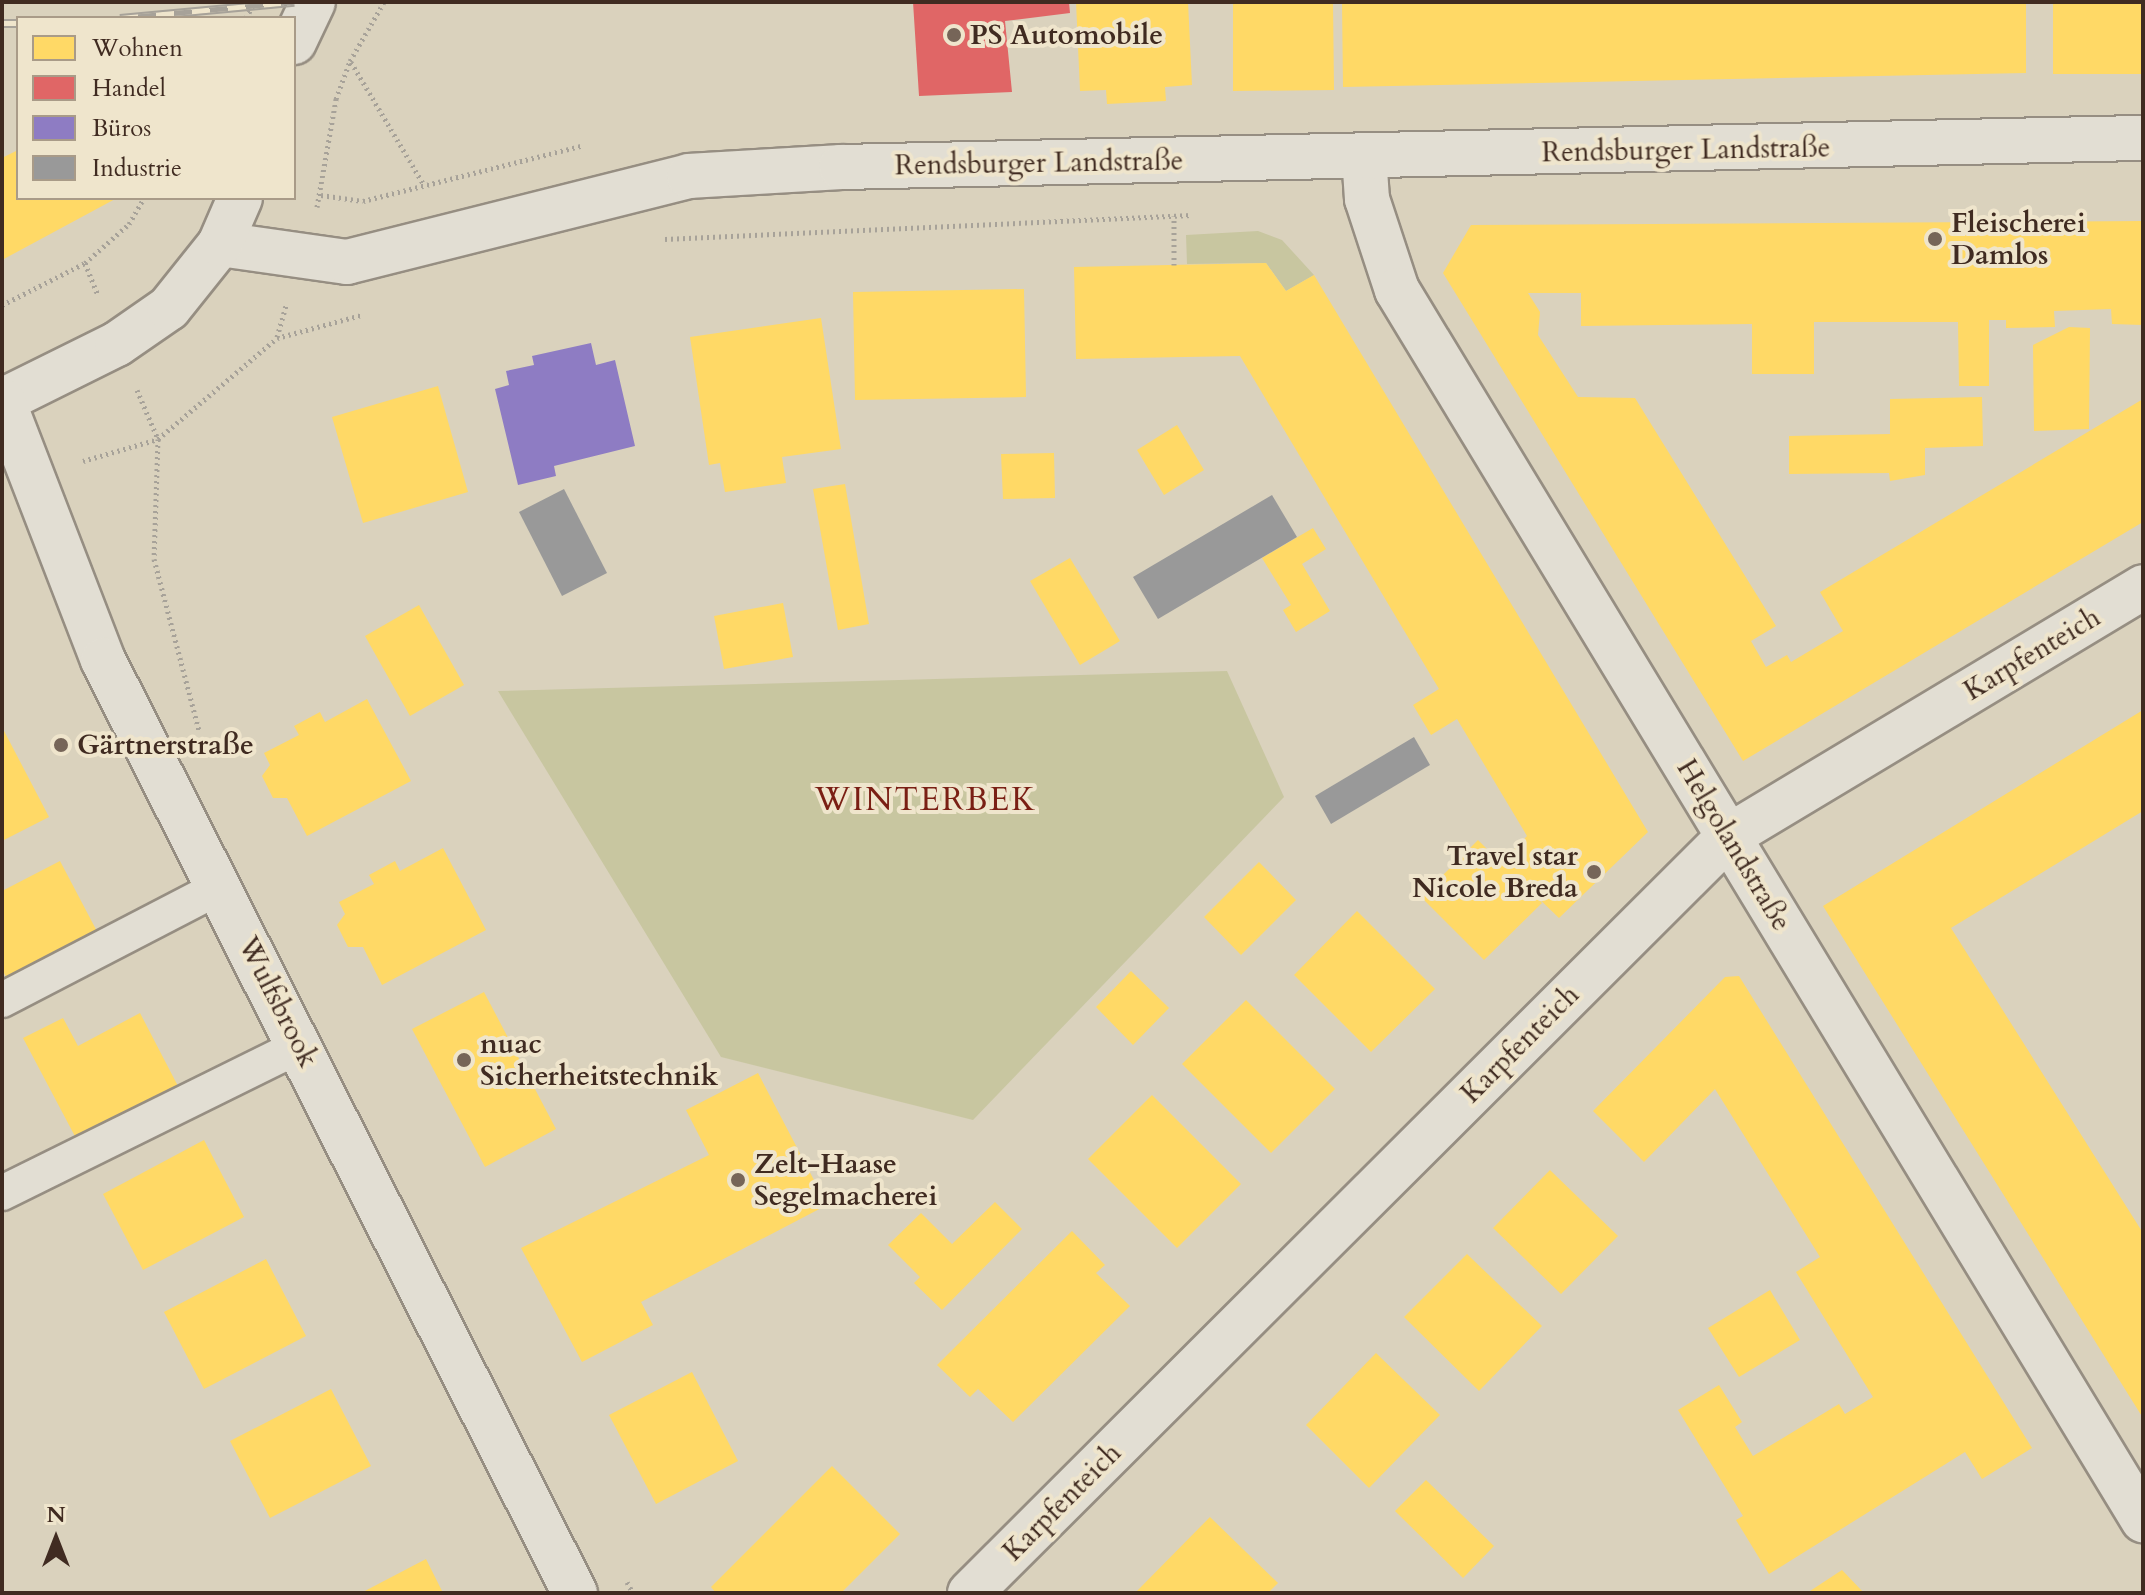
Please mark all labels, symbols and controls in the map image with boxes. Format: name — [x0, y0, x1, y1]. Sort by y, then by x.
legend — [16, 16, 296, 200]
place label: PS Automobile — [970, 18, 1163, 52]
marker: PS Automobile — [945, 26, 963, 44]
text: Wohnen — [92, 32, 183, 65]
text: Handel — [92, 72, 166, 105]
text: Büros — [92, 112, 151, 145]
street label: Rendsburger Landstraße — [1541, 131, 1831, 169]
street label: Rendsburger Landstraße — [894, 144, 1184, 182]
text: Industrie — [92, 152, 182, 185]
place label: Fleischerei Damlos — [1951, 206, 2086, 272]
marker: Fleischerei Damlos — [1926, 230, 1944, 248]
street label: Karpfenteich — [1958, 600, 2106, 708]
place label: Gärtnerstraße — [77, 728, 254, 762]
marker: Gärtnerstraße — [52, 736, 70, 754]
street label: Helgolandstraße — [1670, 753, 1798, 937]
district label: WINTERBEK — [815, 781, 1037, 819]
place label: Travel star Nicole Breda — [1412, 839, 1578, 905]
marker: Travel star Nicole Breda — [1585, 863, 1603, 881]
street label: Wulfsbrook — [231, 931, 325, 1073]
street label: Karpfenteich — [1454, 978, 1586, 1110]
place label: nuac Sicherheitstechnik — [480, 1027, 718, 1093]
marker: nuac Sicherheitstechnik — [455, 1051, 473, 1069]
place label: Zelt-Haase Segelmacherei — [754, 1147, 937, 1213]
marker: Zelt-Haase Segelmacherei — [729, 1171, 747, 1189]
street label: Karpfenteich — [996, 1436, 1128, 1568]
north arrow — [16, 1499, 96, 1579]
text: N — [46, 1500, 66, 1530]

